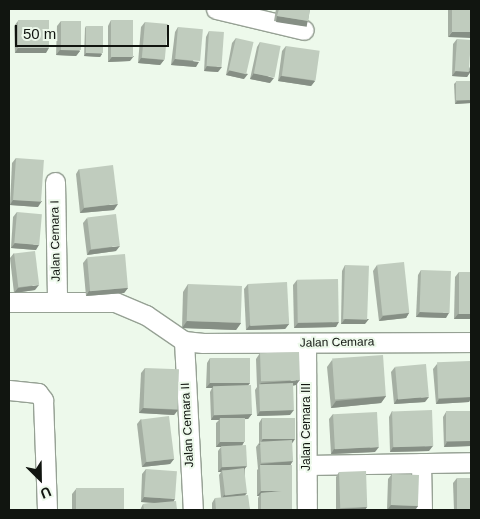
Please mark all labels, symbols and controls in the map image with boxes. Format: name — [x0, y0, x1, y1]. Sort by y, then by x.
scale bar — [18, 15, 171, 47]
text: 50 m — [23, 25, 56, 42]
street label: Jalan Cemara I — [48, 200, 64, 282]
street label: Jalan Cemara — [300, 335, 374, 351]
street label: Jalan Cemara II — [179, 382, 197, 468]
street label: Jalan Cemara III — [300, 383, 314, 471]
north arrow — [15, 454, 65, 504]
text: U — [38, 483, 54, 502]

